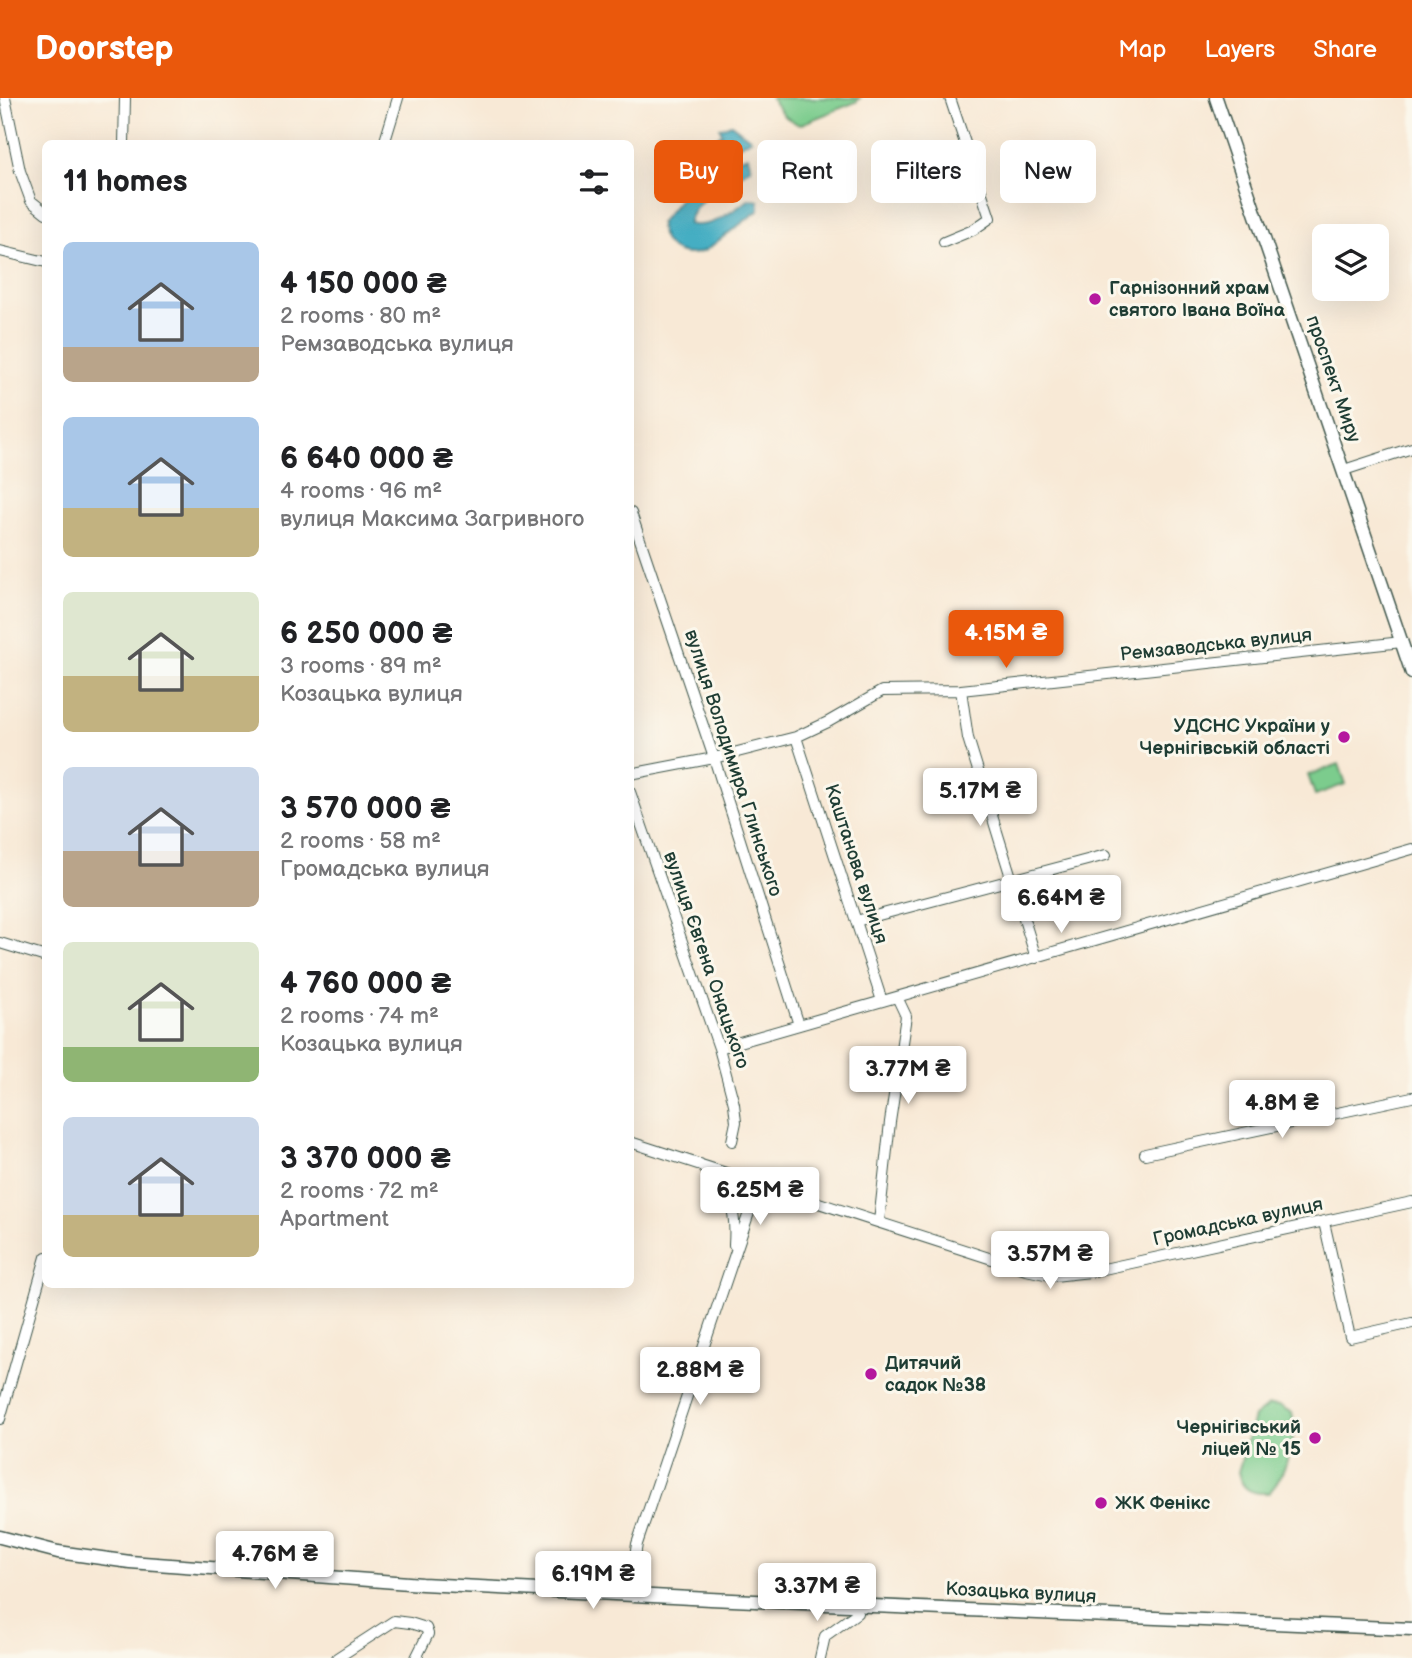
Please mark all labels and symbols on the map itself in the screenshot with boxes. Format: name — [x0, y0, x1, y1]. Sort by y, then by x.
place label: Гарнізонний храм святого Івана Воїна — [1109, 277, 1286, 322]
marker: Гарнізонний храм святого Івана Воїна — [1087, 291, 1103, 307]
street label: проспект Миру — [1301, 313, 1366, 446]
pin: 4.15M ₴ — [941, 610, 1071, 670]
street label: Ремзаводська вулиця — [1119, 623, 1313, 667]
street label: вулиця Володимира Глинського — [679, 627, 787, 899]
place label: УДСНС України у Чернігівській області — [1140, 715, 1330, 760]
marker: УДСНС України у Чернігівській області — [1336, 729, 1352, 745]
pin: 5.17M ₴ — [915, 768, 1045, 828]
street label: Каштанова вулиця — [819, 781, 893, 947]
street label: вулиця Євгена Онацького — [658, 849, 754, 1072]
pin: 6.64M ₴ — [996, 876, 1126, 935]
pin: 3.77M ₴ — [843, 1046, 973, 1106]
pin: 4.8M ₴ — [1225, 1080, 1339, 1140]
pin: 6.25M ₴ — [695, 1168, 825, 1227]
street label: Громадська вулиця — [1151, 1193, 1325, 1251]
pin: 3.57M ₴ — [985, 1232, 1115, 1291]
pin: 2.88M ₴ — [635, 1348, 765, 1407]
place label: Дитячий садок №38 — [885, 1352, 986, 1397]
marker: Дитячий садок №38 — [863, 1366, 879, 1382]
place label: Чернігівський ліцей № 15 — [1176, 1416, 1301, 1461]
marker: Чернігівський ліцей № 15 — [1307, 1430, 1323, 1446]
place label: ЖК Фенікс — [1115, 1492, 1211, 1515]
marker: ЖК Фенікс — [1093, 1495, 1109, 1511]
pin: 4.76M ₴ — [210, 1532, 340, 1591]
pin: 6.19M ₴ — [528, 1552, 658, 1611]
pin: 3.37M ₴ — [752, 1564, 882, 1623]
street label: Козацька вулиця — [945, 1578, 1097, 1608]

